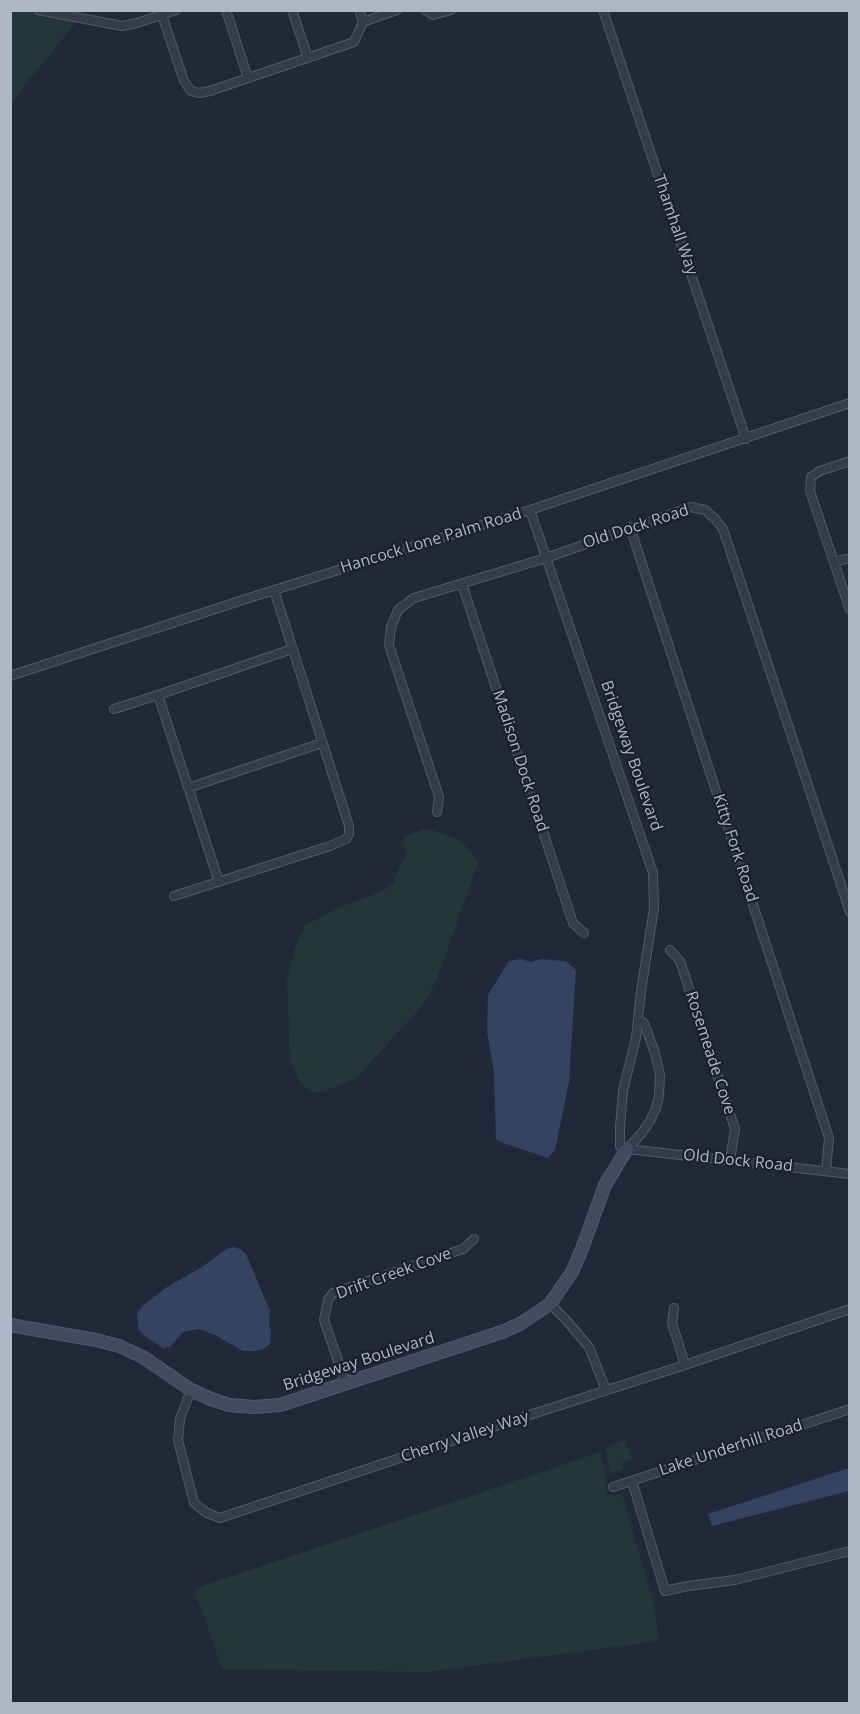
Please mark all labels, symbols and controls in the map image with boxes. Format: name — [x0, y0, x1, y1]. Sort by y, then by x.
street label: Thamhall Way — [649, 172, 701, 278]
street label: Old Dock Road — [581, 501, 691, 553]
street label: Hancock Lone Palm Road — [338, 504, 524, 578]
street label: Bridgeway Boulevard — [596, 678, 666, 834]
street label: Madison Dock Road — [488, 688, 552, 834]
street label: Kitty Fork Road — [708, 791, 762, 905]
street label: Rosemeade Cove — [681, 989, 739, 1117]
street label: Old Dock Road — [682, 1146, 794, 1176]
street label: Drift Creek Cove — [334, 1244, 454, 1304]
street label: Bridgeway Boulevard — [281, 1328, 437, 1396]
street label: Cherry Valley Way — [399, 1407, 531, 1467]
street label: Lake Underhill Road — [657, 1416, 805, 1480]

